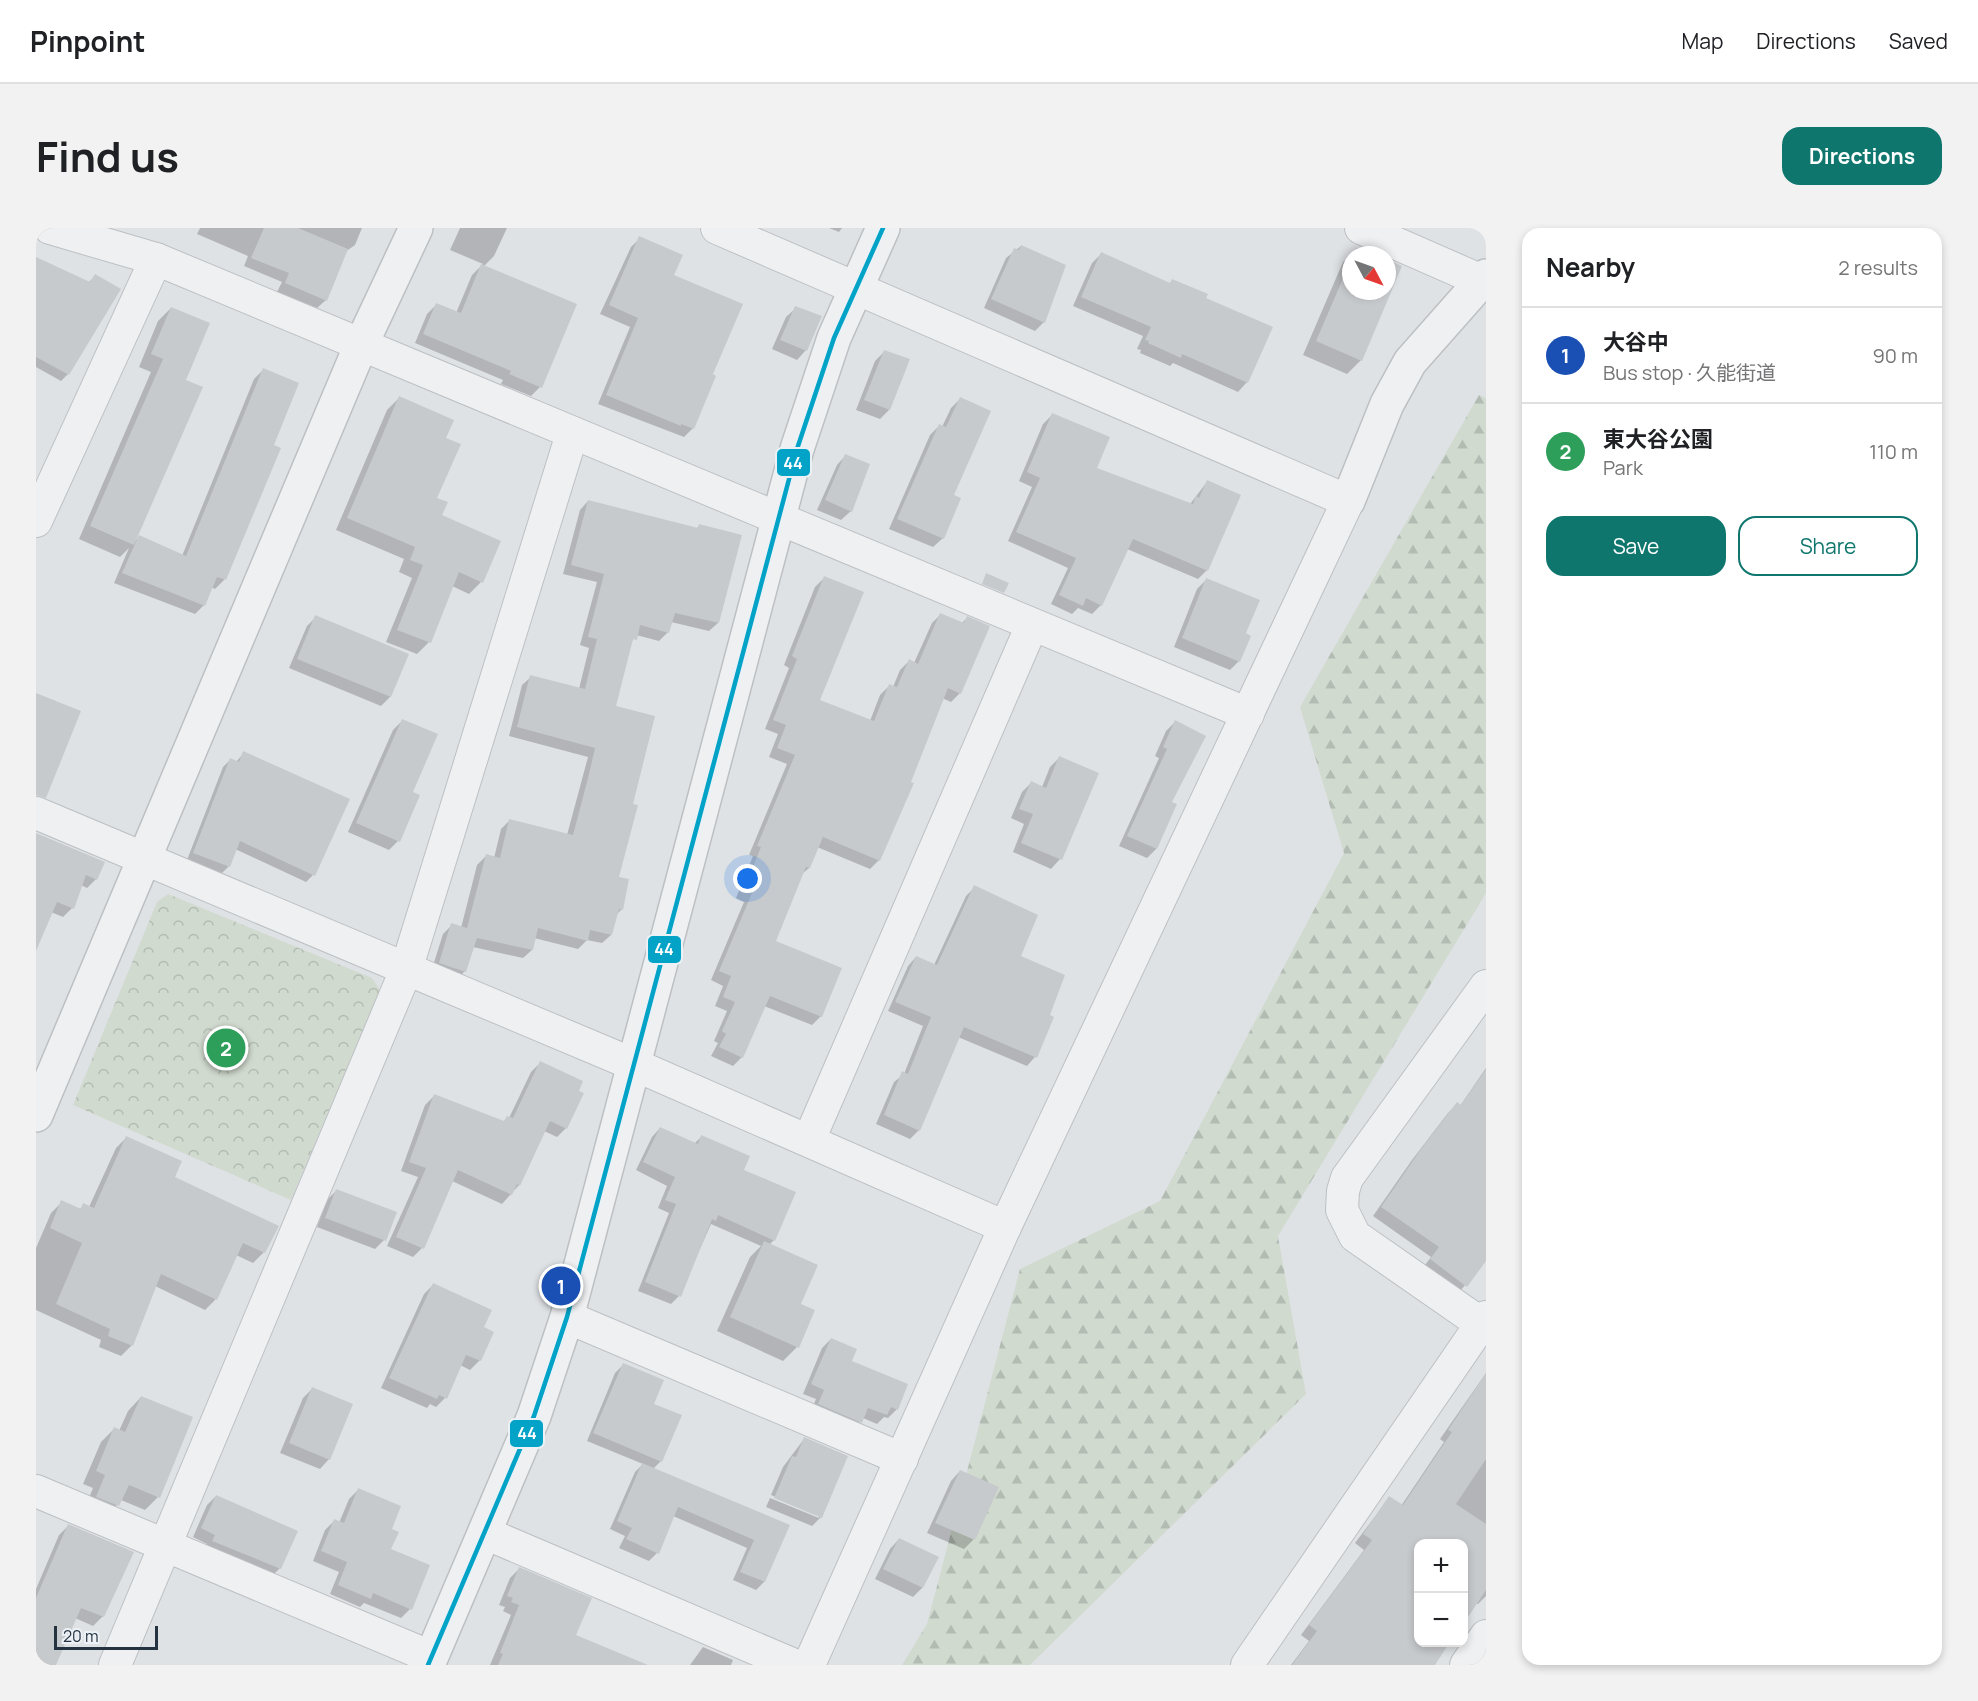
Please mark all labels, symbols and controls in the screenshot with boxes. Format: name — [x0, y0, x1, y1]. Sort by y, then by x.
text: Pinpoint — [30, 22, 145, 60]
text: Map — [1682, 27, 1723, 55]
text: Directions — [1756, 27, 1856, 55]
text: Saved — [1889, 27, 1948, 55]
text: Find us — [36, 127, 179, 185]
button: Directions — [1782, 127, 1942, 185]
north arrow — [1342, 246, 1396, 300]
text: Nearby — [1546, 249, 1635, 285]
text: 2 results — [1838, 254, 1918, 281]
text: 大谷中 — [1603, 327, 1669, 357]
text: 1 — [1561, 342, 1570, 369]
text: 90 m — [1872, 342, 1918, 369]
text: Bus stop · 久能街道 — [1603, 359, 1776, 386]
text: 東大谷公園 — [1603, 424, 1713, 454]
text: 2 — [1560, 438, 1571, 465]
text: 110 m — [1869, 438, 1918, 465]
line badge: 44 — [776, 448, 811, 477]
text: 44 — [783, 452, 803, 474]
text: Park — [1603, 454, 1643, 481]
button: Save — [1546, 516, 1726, 576]
button: Share — [1738, 516, 1918, 576]
your location — [733, 864, 762, 893]
line badge: 44 — [647, 935, 682, 964]
text: 44 — [654, 938, 674, 960]
pin: 2 — [206, 1026, 246, 1070]
pin: 1 — [542, 1264, 580, 1308]
line badge: 44 — [509, 1419, 544, 1448]
text: 44 — [517, 1422, 537, 1444]
map controls — [1414, 1539, 1468, 1647]
button: + — [1414, 1539, 1468, 1593]
button: − — [1414, 1593, 1468, 1647]
scale bar — [54, 1623, 158, 1650]
text: 20 m — [63, 1625, 99, 1647]

